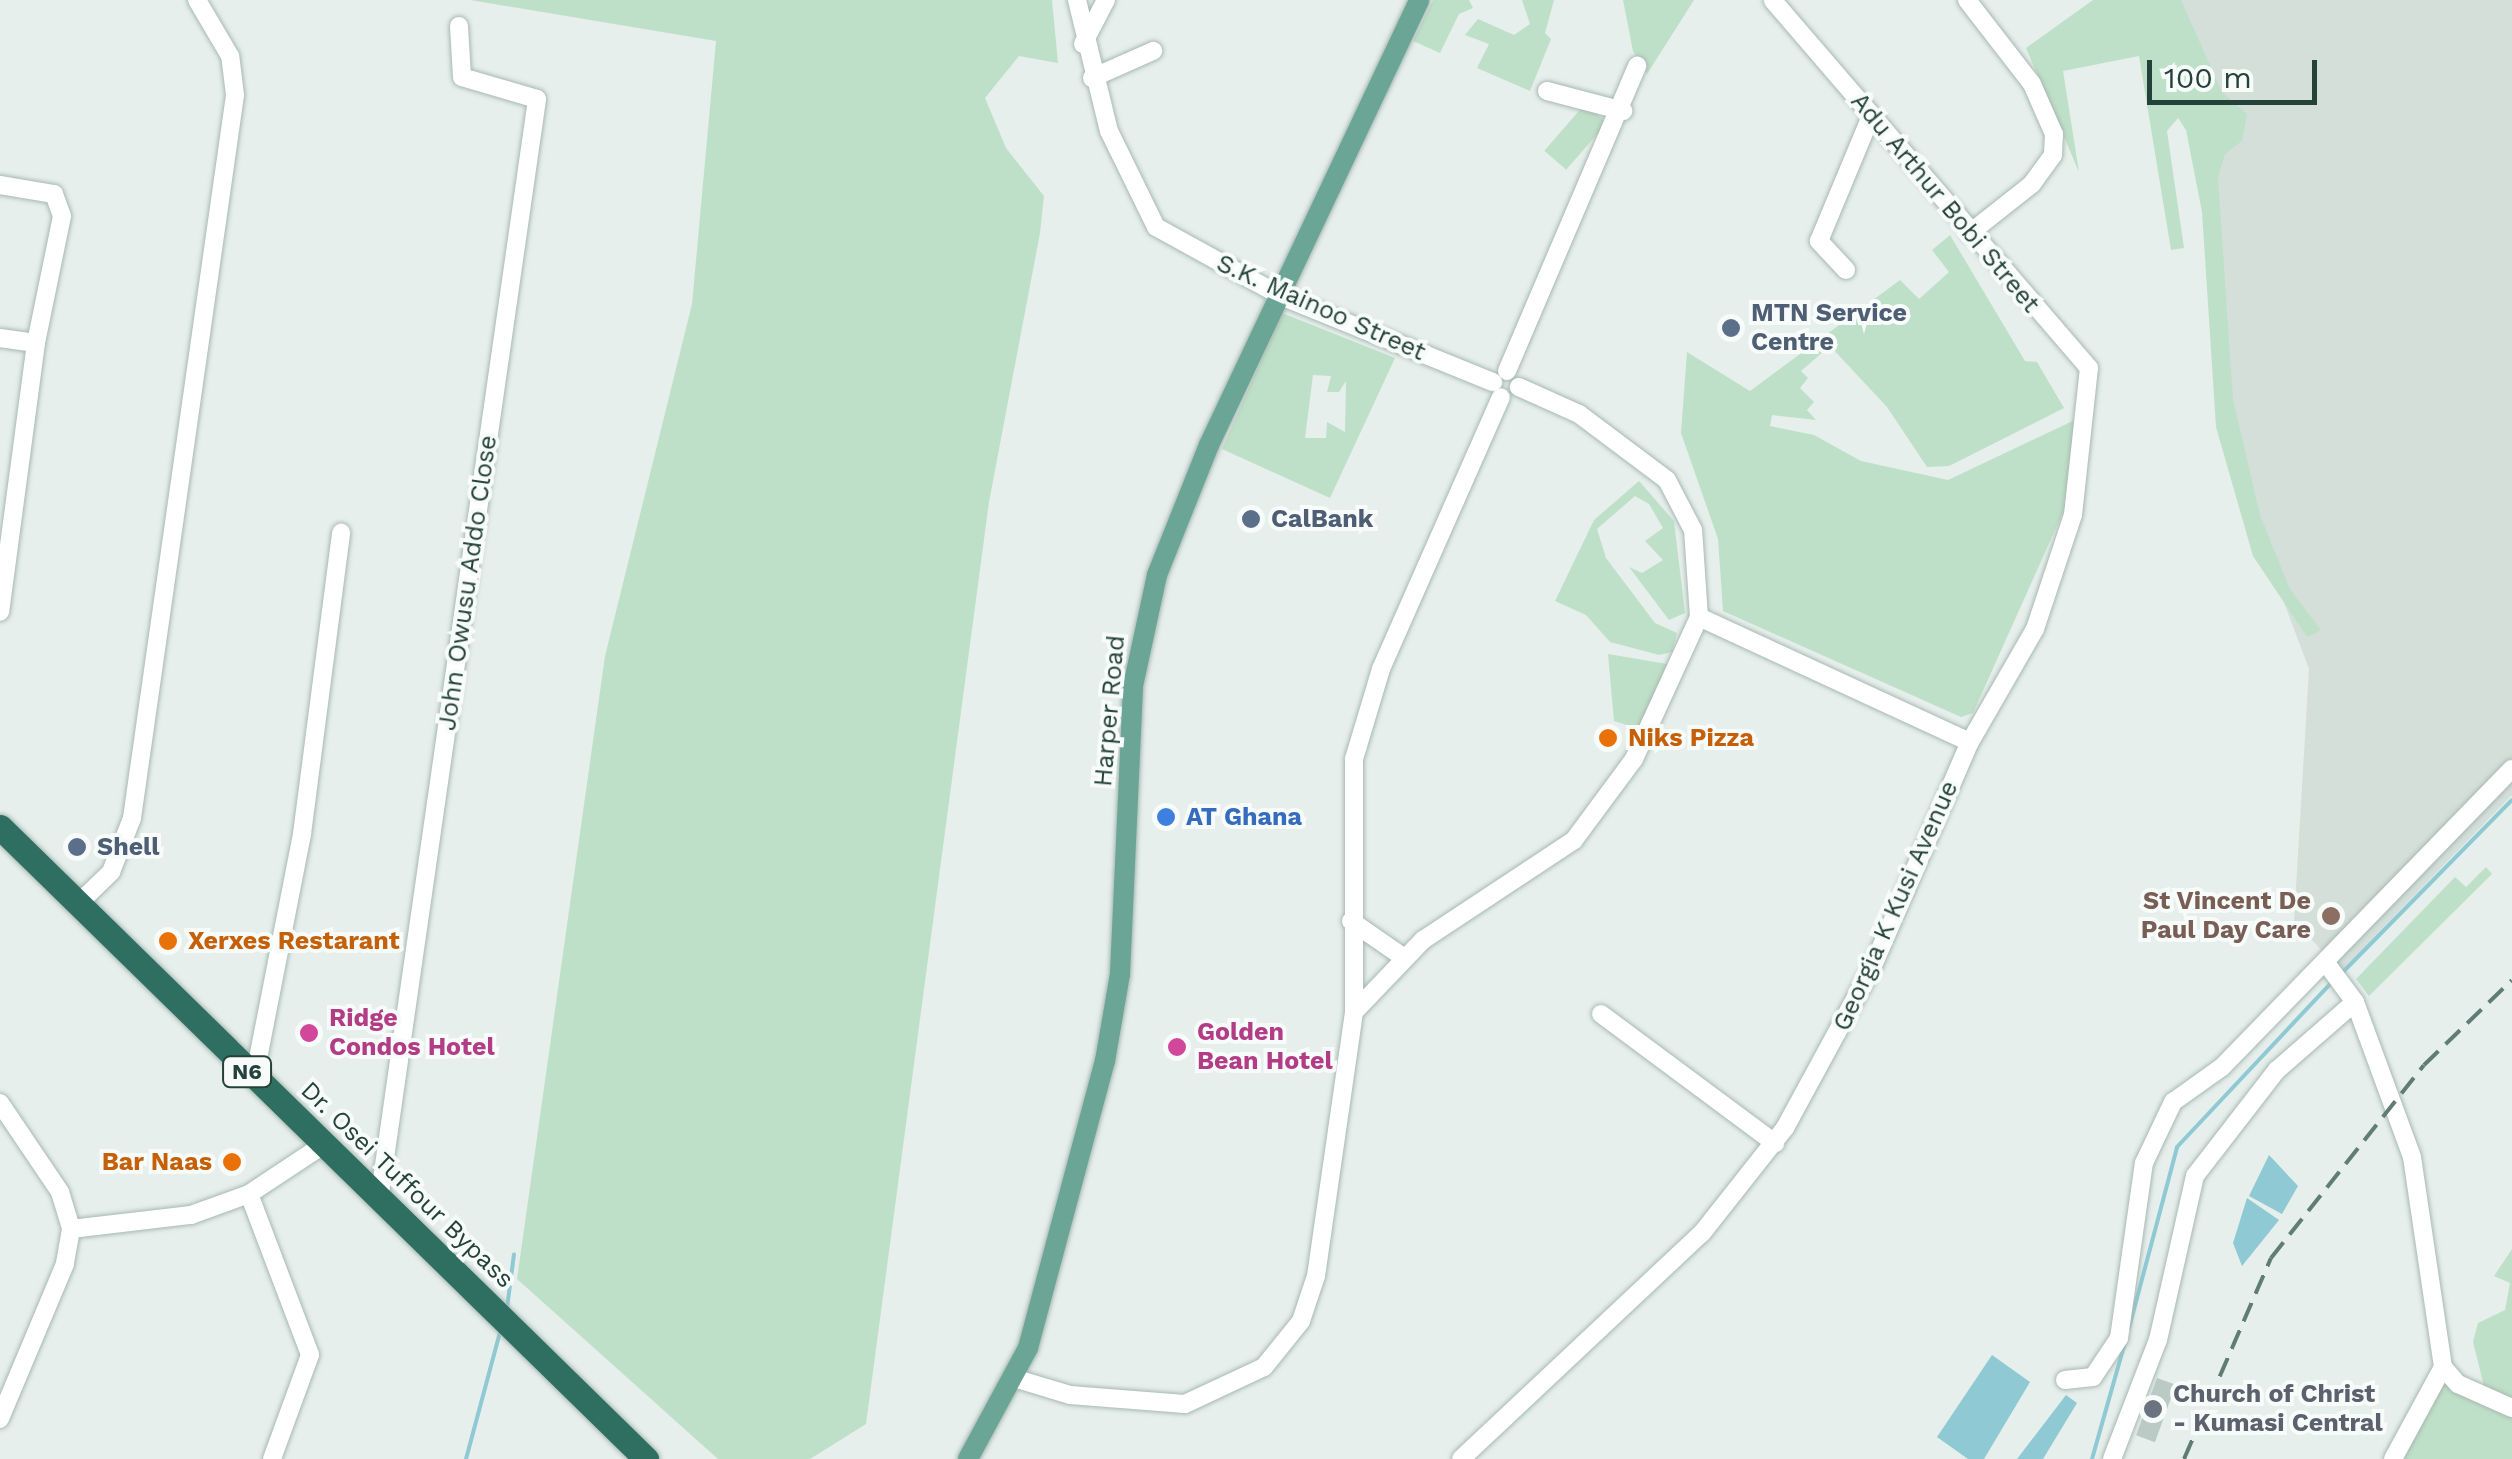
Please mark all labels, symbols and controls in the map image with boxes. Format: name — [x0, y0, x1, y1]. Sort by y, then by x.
scale bar — [2152, 40, 2322, 102]
text: 100 m — [2164, 60, 2252, 95]
street label: Adu Arthur Bobi Street — [1844, 86, 2046, 320]
street label: S.K. Mainoo Street — [1212, 248, 1430, 368]
place label: MTN Service Centre — [1751, 299, 1907, 358]
marker: MTN Service Centre — [1720, 317, 1742, 339]
street label: John Owusu Addo Close — [432, 433, 504, 733]
place label: CalBank — [1271, 504, 1373, 534]
marker: CalBank — [1240, 508, 1262, 530]
street label: Harper Road — [1088, 634, 1132, 788]
place label: Niks Pizza — [1628, 723, 1754, 753]
marker: Niks Pizza — [1597, 727, 1619, 749]
street label: Georgia K Kusi Avenue — [1827, 775, 1965, 1037]
place label: AT Ghana — [1186, 802, 1302, 832]
marker: AT Ghana — [1155, 806, 1177, 828]
place label: Shell — [97, 832, 159, 862]
marker: Shell — [66, 836, 88, 858]
place label: St Vincent De Paul Day Care — [2140, 887, 2311, 946]
marker: St Vincent De Paul Day Care — [2320, 905, 2342, 927]
place label: Xerxes Restarant — [188, 926, 400, 956]
marker: Xerxes Restarant — [157, 930, 179, 952]
place label: Ridge Condos Hotel — [329, 1004, 495, 1063]
place label: Golden Bean Hotel — [1197, 1018, 1333, 1077]
marker: Ridge Condos Hotel — [298, 1022, 320, 1044]
marker: Golden Bean Hotel — [1166, 1036, 1188, 1058]
road number: N6 — [222, 1055, 272, 1089]
street label: Dr. Osei Tuffour Bypass — [294, 1075, 520, 1295]
place label: Bar Naas — [101, 1147, 212, 1177]
marker: Bar Naas — [221, 1151, 243, 1173]
place label: Church of Christ - Kumasi Central — [2173, 1380, 2383, 1439]
marker: Church of Christ - Kumasi Central — [2142, 1398, 2164, 1420]

